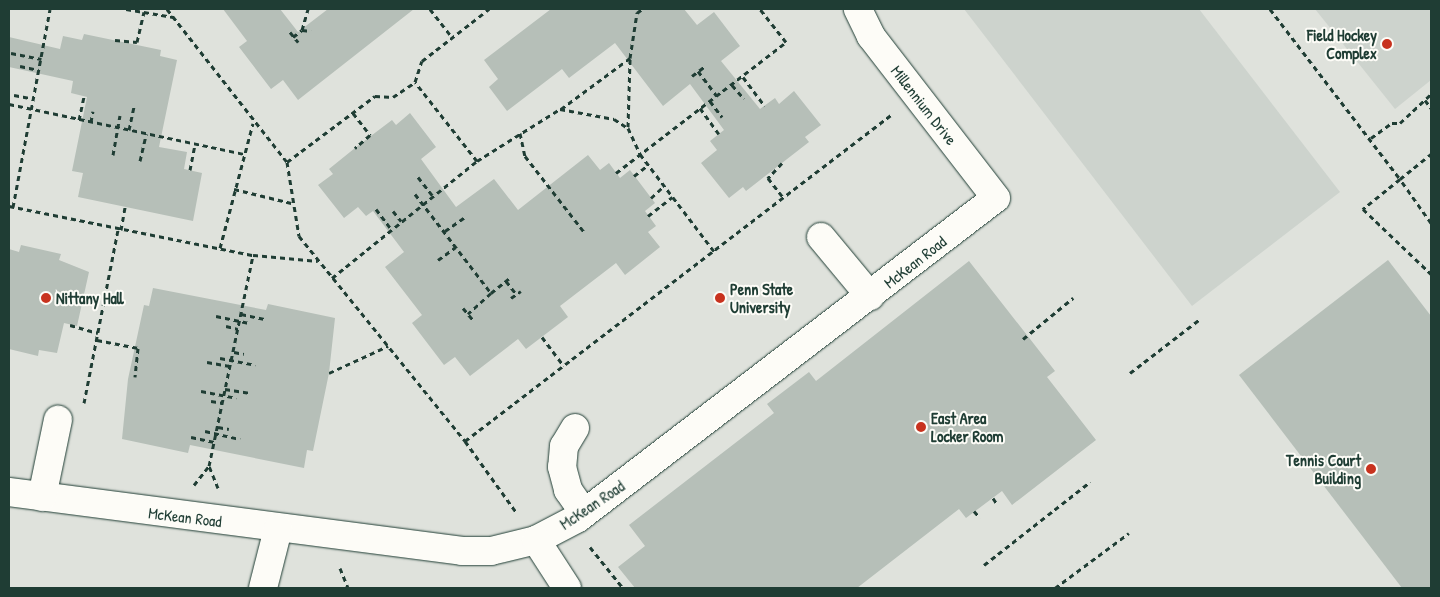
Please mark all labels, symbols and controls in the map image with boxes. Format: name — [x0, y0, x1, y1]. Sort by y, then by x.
place label: Field Hockey Complex — [1307, 25, 1377, 63]
marker: Field Hockey Complex — [1381, 38, 1393, 50]
street label: Millennium Drive — [887, 61, 961, 149]
street label: McKean Road — [880, 232, 950, 292]
place label: Penn State University — [730, 279, 793, 317]
place label: Nittany Hall — [56, 288, 124, 308]
marker: Nittany Hall — [40, 292, 52, 304]
marker: Penn State University — [714, 292, 726, 304]
place label: East Area Locker Room — [931, 408, 1003, 446]
marker: East Area Locker Room — [915, 421, 927, 433]
place label: Tennis Court Building — [1286, 450, 1361, 488]
marker: Tennis Court Building — [1365, 463, 1377, 475]
street label: McKean Road — [556, 476, 628, 534]
street label: McKean Road — [147, 503, 223, 531]

